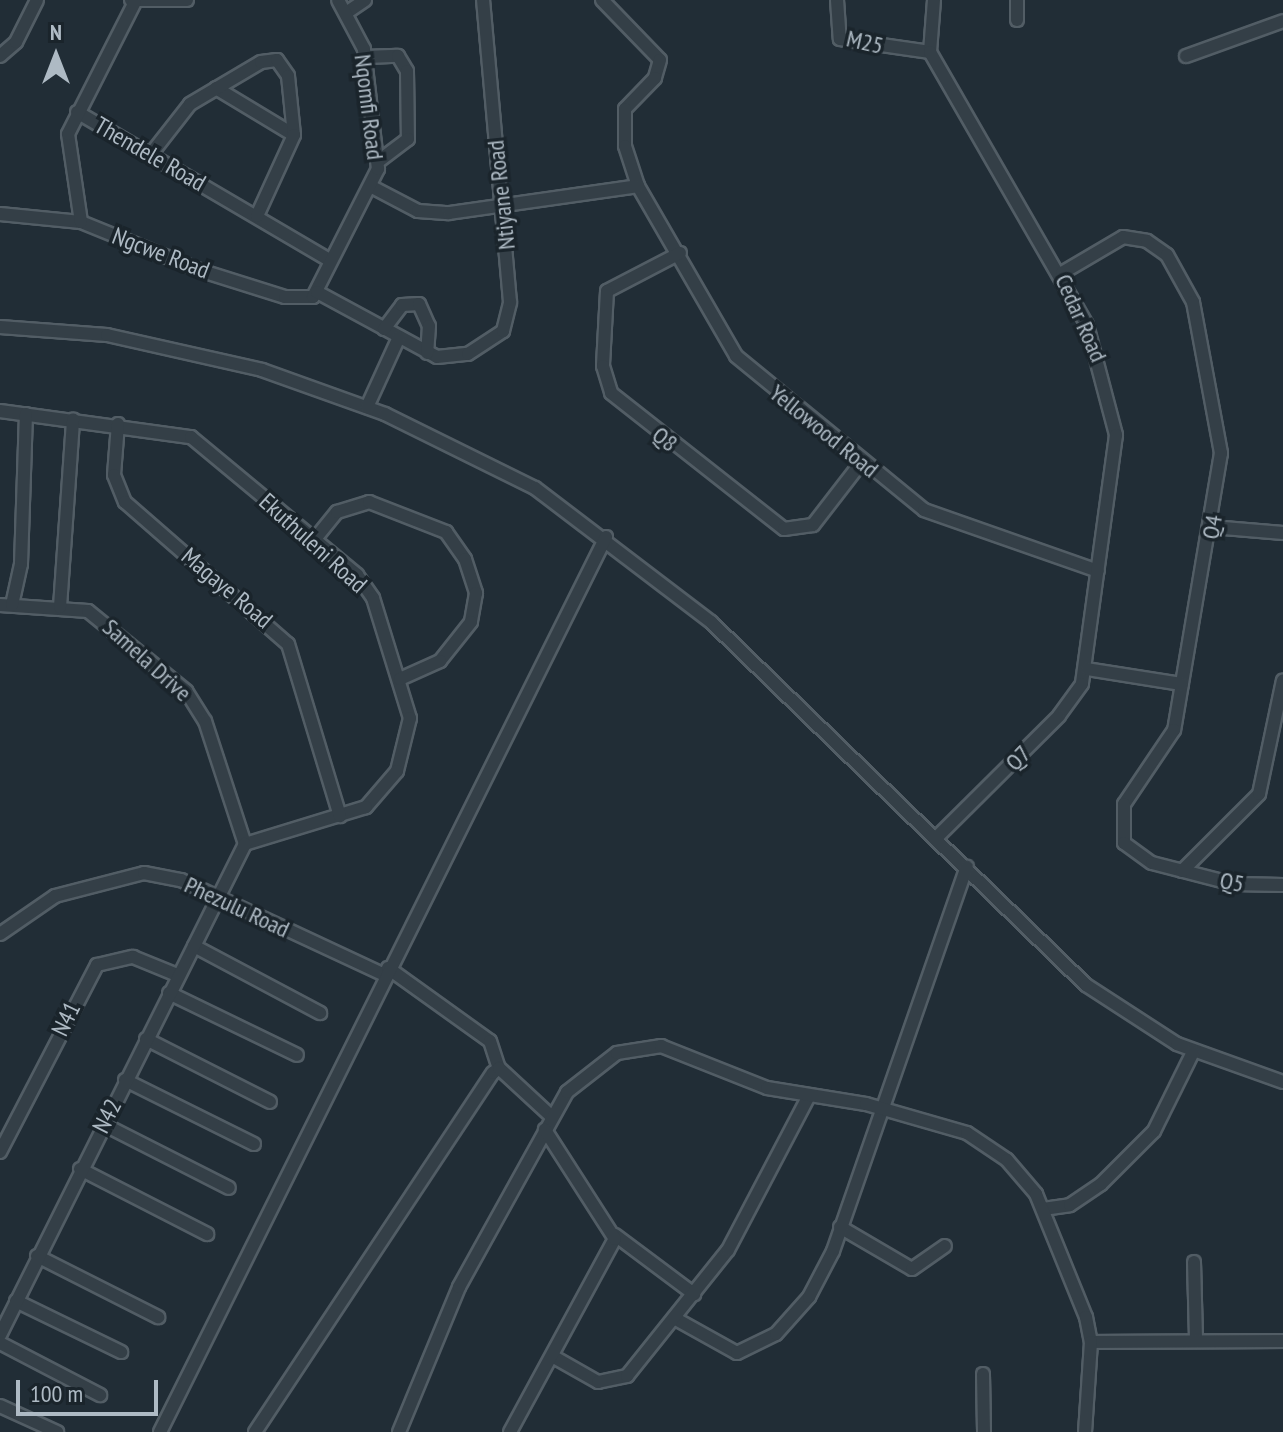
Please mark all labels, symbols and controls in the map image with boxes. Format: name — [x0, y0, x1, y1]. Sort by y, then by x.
north arrow — [16, 16, 96, 96]
text: N — [50, 18, 62, 46]
street label: M25 — [844, 24, 886, 60]
street label: Nqomfi Road — [348, 53, 390, 161]
street label: Thendele Road — [89, 111, 211, 197]
street label: Ntiyane Road — [481, 139, 521, 251]
street label: Ngcwe Road — [108, 221, 214, 285]
street label: Cedar Road — [1049, 270, 1113, 366]
street label: Yellowood Road — [764, 378, 884, 484]
street label: Q8 — [647, 420, 683, 458]
street label: Ekuthuleni Road — [253, 487, 373, 599]
street label: Q4 — [1196, 513, 1228, 541]
street label: Magaye Road — [176, 542, 278, 634]
street label: Samela Drive — [97, 613, 197, 707]
street label: Q7 — [999, 739, 1037, 777]
street label: Q5 — [1217, 866, 1247, 898]
street label: Phezulu Road — [180, 870, 294, 944]
street label: N41 — [45, 997, 87, 1041]
street label: N42 — [86, 1094, 128, 1138]
scale bar — [20, 1364, 162, 1414]
text: 100 m — [30, 1378, 83, 1409]

